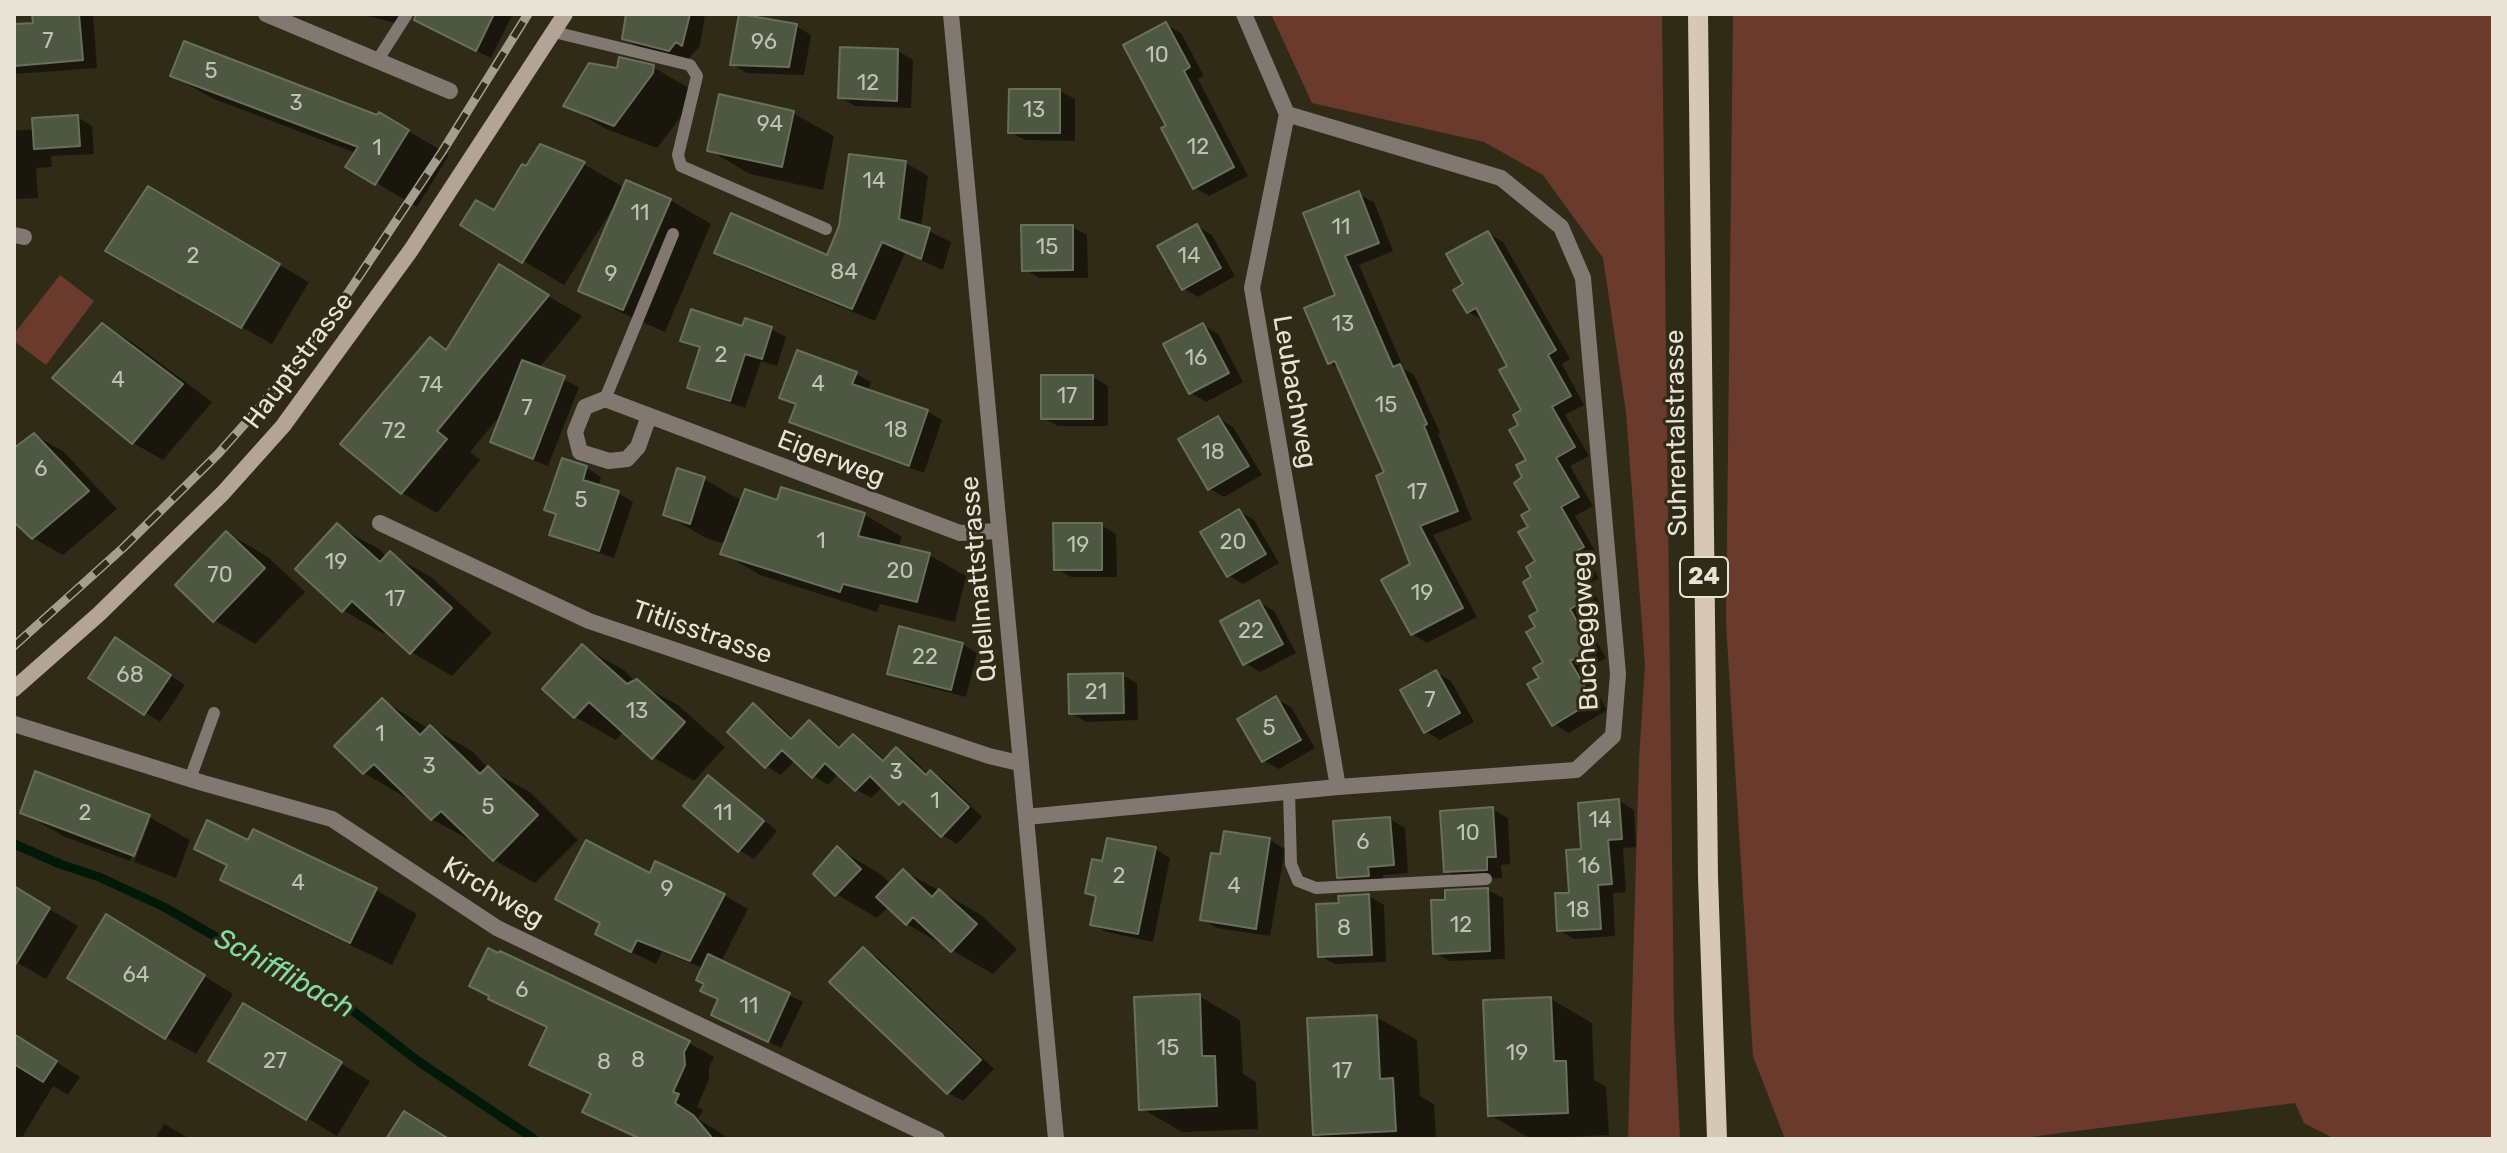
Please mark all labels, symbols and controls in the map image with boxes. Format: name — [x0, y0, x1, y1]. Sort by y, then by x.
house number: 7 — [42, 29, 54, 55]
house number: 96 — [751, 30, 777, 56]
house number: 10 — [1145, 43, 1169, 69]
house number: 5 — [204, 59, 218, 85]
house number: 12 — [857, 71, 879, 97]
house number: 3 — [289, 91, 303, 117]
house number: 13 — [1023, 98, 1045, 124]
house number: 94 — [757, 112, 783, 138]
house number: 12 — [1187, 135, 1209, 161]
house number: 1 — [372, 136, 382, 162]
house number: 14 — [862, 169, 886, 195]
house number: 11 — [631, 201, 649, 227]
house number: 11 — [1332, 215, 1350, 241]
house number: 15 — [1036, 235, 1058, 261]
house number: 2 — [187, 244, 199, 270]
house number: 14 — [1177, 244, 1201, 270]
house number: 84 — [830, 260, 858, 286]
house number: 9 — [604, 262, 618, 288]
street label: Hauptstrasse — [238, 287, 360, 435]
house number: 13 — [1332, 312, 1354, 338]
street label: Leubachweg — [1265, 313, 1323, 471]
street label: Suhrentalstrasse — [1660, 329, 1694, 537]
house number: 2 — [715, 343, 727, 369]
house number: 16 — [1185, 346, 1207, 372]
house number: 4 — [111, 368, 125, 394]
house number: 4 — [811, 372, 825, 398]
house number: 74 — [419, 373, 443, 399]
house number: 17 — [1057, 384, 1077, 410]
house number: 15 — [1375, 393, 1397, 419]
house number: 7 — [521, 396, 533, 422]
house number: 18 — [884, 418, 908, 444]
house number: 72 — [382, 419, 406, 445]
street label: Eigerweg — [773, 424, 889, 494]
house number: 18 — [1201, 440, 1225, 466]
house number: 6 — [34, 457, 48, 483]
street label: Quellmattstrasse — [954, 475, 1004, 683]
house number: 17 — [1407, 480, 1427, 506]
house number: 5 — [574, 488, 588, 514]
house number: 1 — [816, 529, 826, 555]
house number: 20 — [1220, 530, 1246, 556]
house number: 19 — [1067, 533, 1089, 559]
house number: 19 — [325, 550, 347, 576]
street label: Bucheggweg — [1566, 551, 1606, 711]
road number: 24 — [1680, 557, 1728, 597]
house number: 20 — [887, 559, 913, 585]
house number: 70 — [207, 563, 233, 589]
house number: 19 — [1411, 581, 1433, 607]
house number: 17 — [385, 587, 405, 613]
street label: Titlisstrasse — [628, 595, 776, 671]
house number: 22 — [1238, 619, 1264, 645]
house number: 22 — [912, 645, 938, 671]
house number: 68 — [116, 663, 144, 689]
house number: 21 — [1085, 680, 1107, 706]
house number: 7 — [1424, 688, 1436, 714]
house number: 13 — [626, 699, 648, 725]
house number: 5 — [1262, 716, 1276, 742]
house number: 1 — [375, 722, 385, 748]
house number: 3 — [422, 754, 436, 780]
house number: 3 — [889, 760, 903, 786]
house number: 1 — [930, 789, 940, 815]
house number: 5 — [481, 795, 495, 821]
house number: 2 — [79, 801, 91, 827]
house number: 11 — [714, 801, 732, 827]
house number: 14 — [1588, 808, 1612, 834]
house number: 10 — [1456, 821, 1480, 847]
house number: 6 — [1356, 830, 1370, 856]
street label: Kirchweg — [437, 851, 549, 935]
house number: 16 — [1578, 854, 1600, 880]
house number: 2 — [1113, 864, 1125, 890]
house number: 4 — [291, 871, 305, 897]
house number: 4 — [1227, 874, 1241, 900]
house number: 9 — [660, 877, 674, 903]
house number: 18 — [1566, 898, 1590, 924]
house number: 12 — [1450, 913, 1472, 939]
house number: 8 — [1337, 916, 1351, 942]
water label: Schifflibach — [208, 922, 360, 1026]
house number: 64 — [123, 963, 149, 989]
house number: 6 — [515, 978, 529, 1004]
house number: 11 — [740, 994, 758, 1020]
house number: 15 — [1157, 1036, 1179, 1062]
house number: 19 — [1506, 1041, 1528, 1067]
house number: 8 — [631, 1048, 645, 1074]
house number: 27 — [263, 1049, 287, 1075]
house number: 8 — [597, 1050, 611, 1076]
house number: 17 — [1332, 1059, 1352, 1085]

